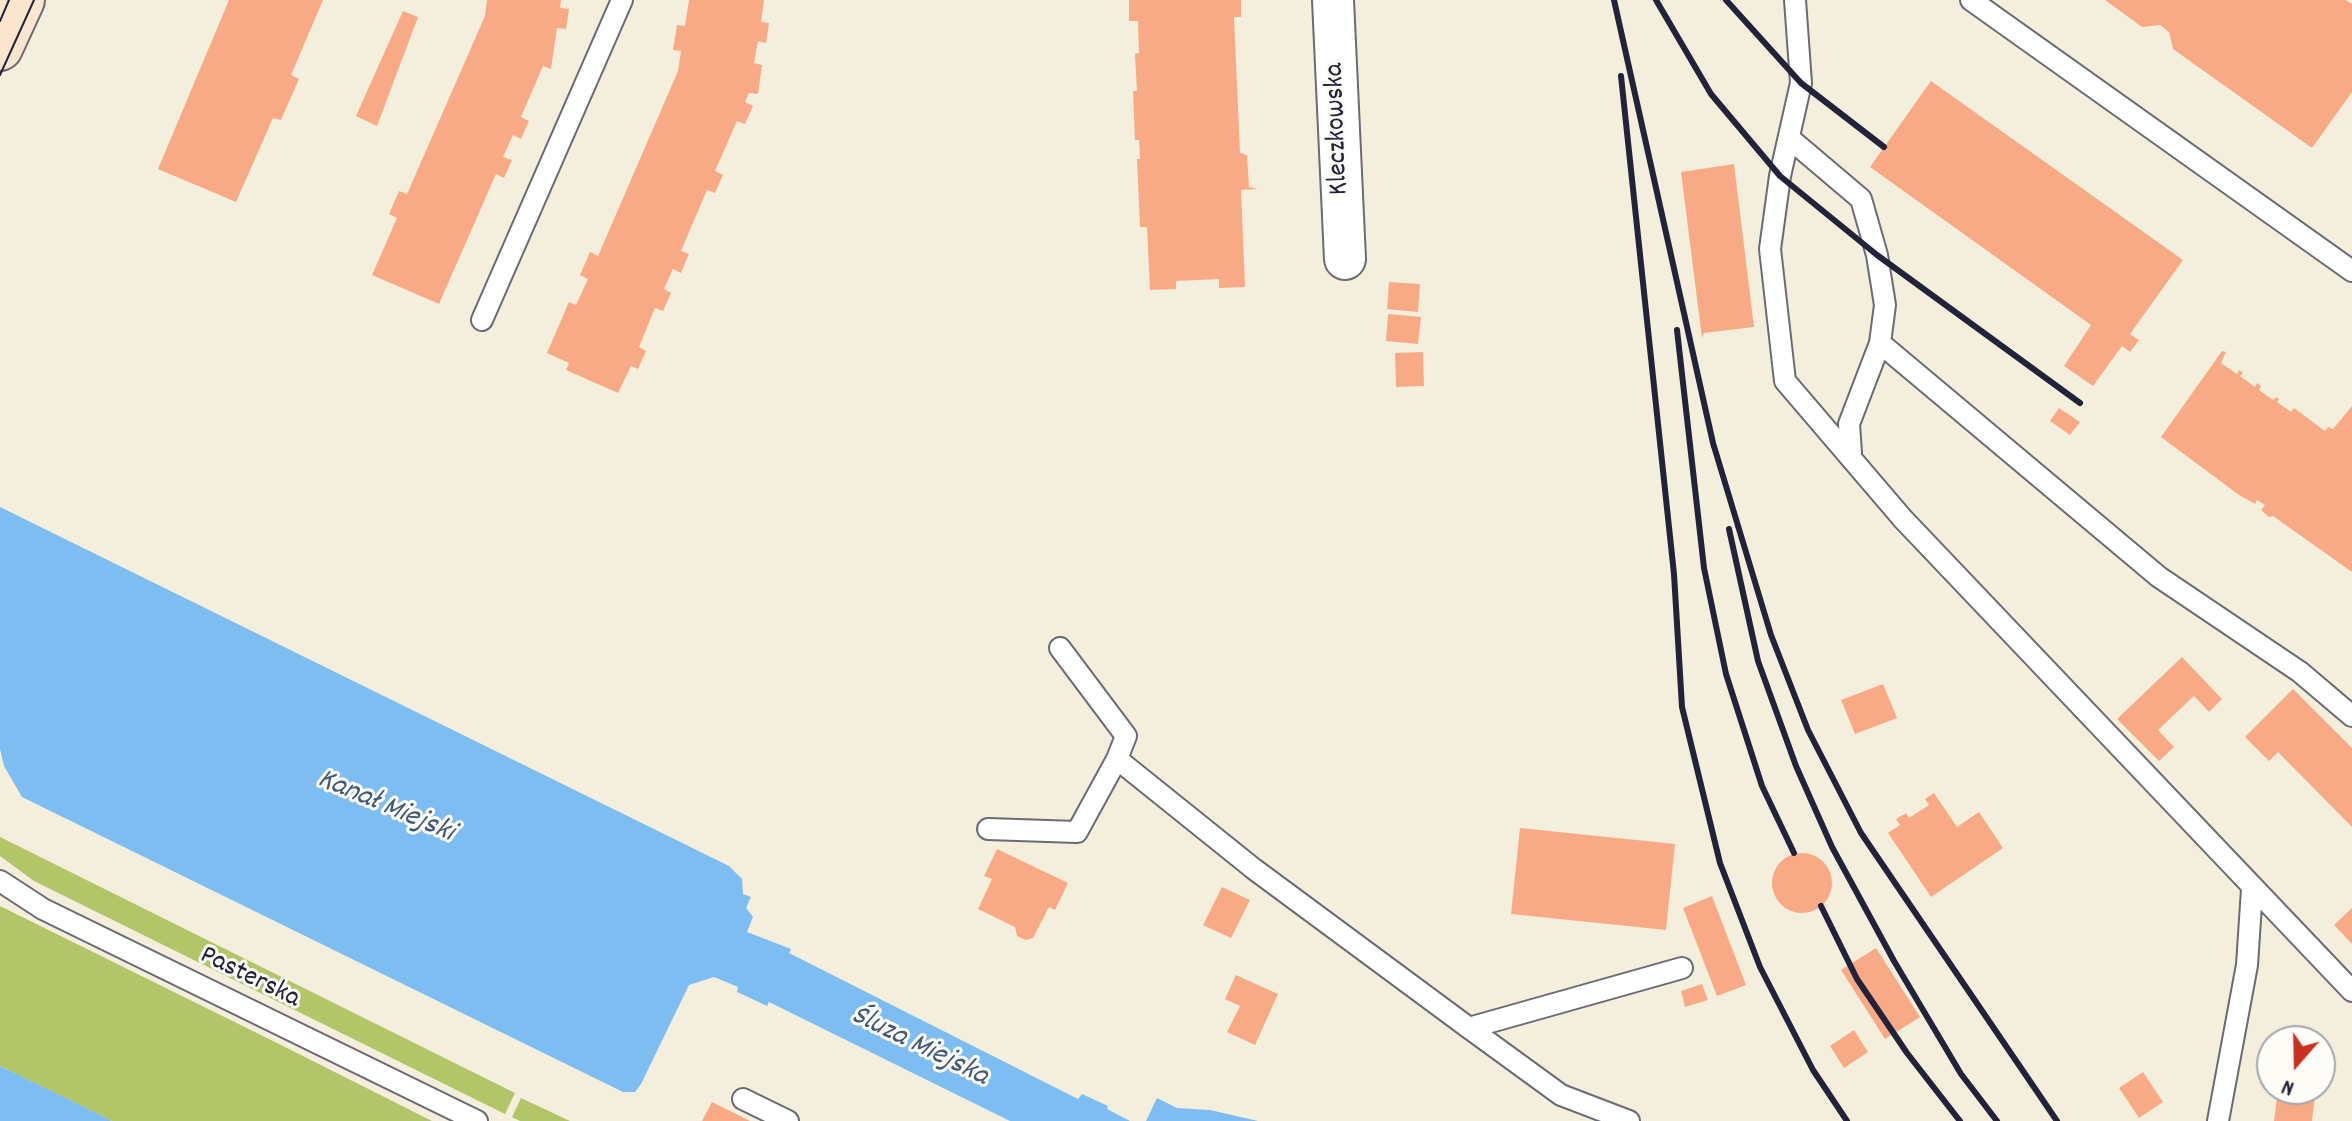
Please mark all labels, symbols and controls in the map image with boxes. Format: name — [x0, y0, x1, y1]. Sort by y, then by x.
street label: Kleczkowska — [1320, 62, 1358, 196]
water label: Kanał Miejski — [311, 763, 459, 853]
street label: Pasterska — [194, 940, 304, 1018]
water label: Śluza Miejska — [845, 999, 993, 1097]
north arrow — [2256, 1025, 2336, 1105]
text: N — [2278, 1070, 2299, 1103]

